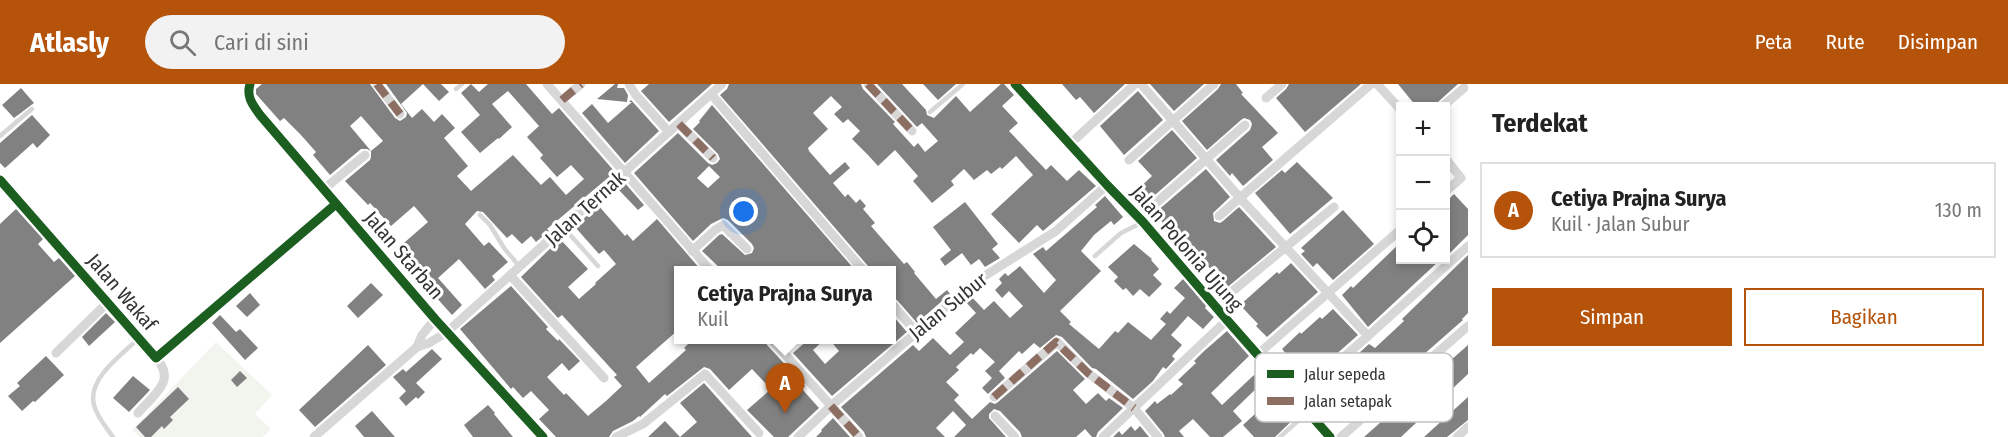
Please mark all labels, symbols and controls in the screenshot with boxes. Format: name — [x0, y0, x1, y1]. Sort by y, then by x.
search box — [145, 15, 565, 69]
text: Atlasly — [30, 26, 109, 59]
icon: search — [166, 26, 199, 59]
text: Cari di sini — [214, 29, 309, 56]
text: Peta — [1755, 29, 1792, 55]
text: Rute — [1825, 29, 1865, 55]
text: Disimpan — [1898, 29, 1978, 55]
map controls — [1396, 102, 1450, 264]
button: + — [1396, 102, 1450, 156]
text: Terdekat — [1492, 108, 1588, 139]
button: − — [1396, 156, 1450, 210]
street label: Jalan Ternak — [540, 165, 631, 250]
street label: Jalan Polonia Ujung — [1126, 180, 1248, 316]
text: Cetiya Prajna Surya — [1551, 185, 1727, 212]
your location — [729, 197, 758, 226]
text: A — [1508, 198, 1519, 222]
text: 130 m — [1935, 198, 1982, 222]
street label: Jalan Starban — [359, 206, 449, 304]
button: locate — [1396, 210, 1450, 264]
text: Kuil · Jalan Subur — [1551, 212, 1690, 236]
street label: Jalan Wakaf — [82, 249, 163, 337]
popup — [674, 266, 896, 344]
street label: Jalan Subur — [904, 267, 992, 345]
text: Cetiya Prajna Surya — [697, 280, 873, 307]
button: Simpan — [1492, 288, 1732, 346]
button: Bagikan — [1744, 288, 1984, 346]
text: Kuil — [697, 307, 728, 331]
legend — [1255, 353, 1453, 422]
pin: A — [766, 364, 804, 413]
text: Jalur sepeda — [1304, 365, 1386, 384]
text: Jalan setapak — [1304, 392, 1392, 411]

